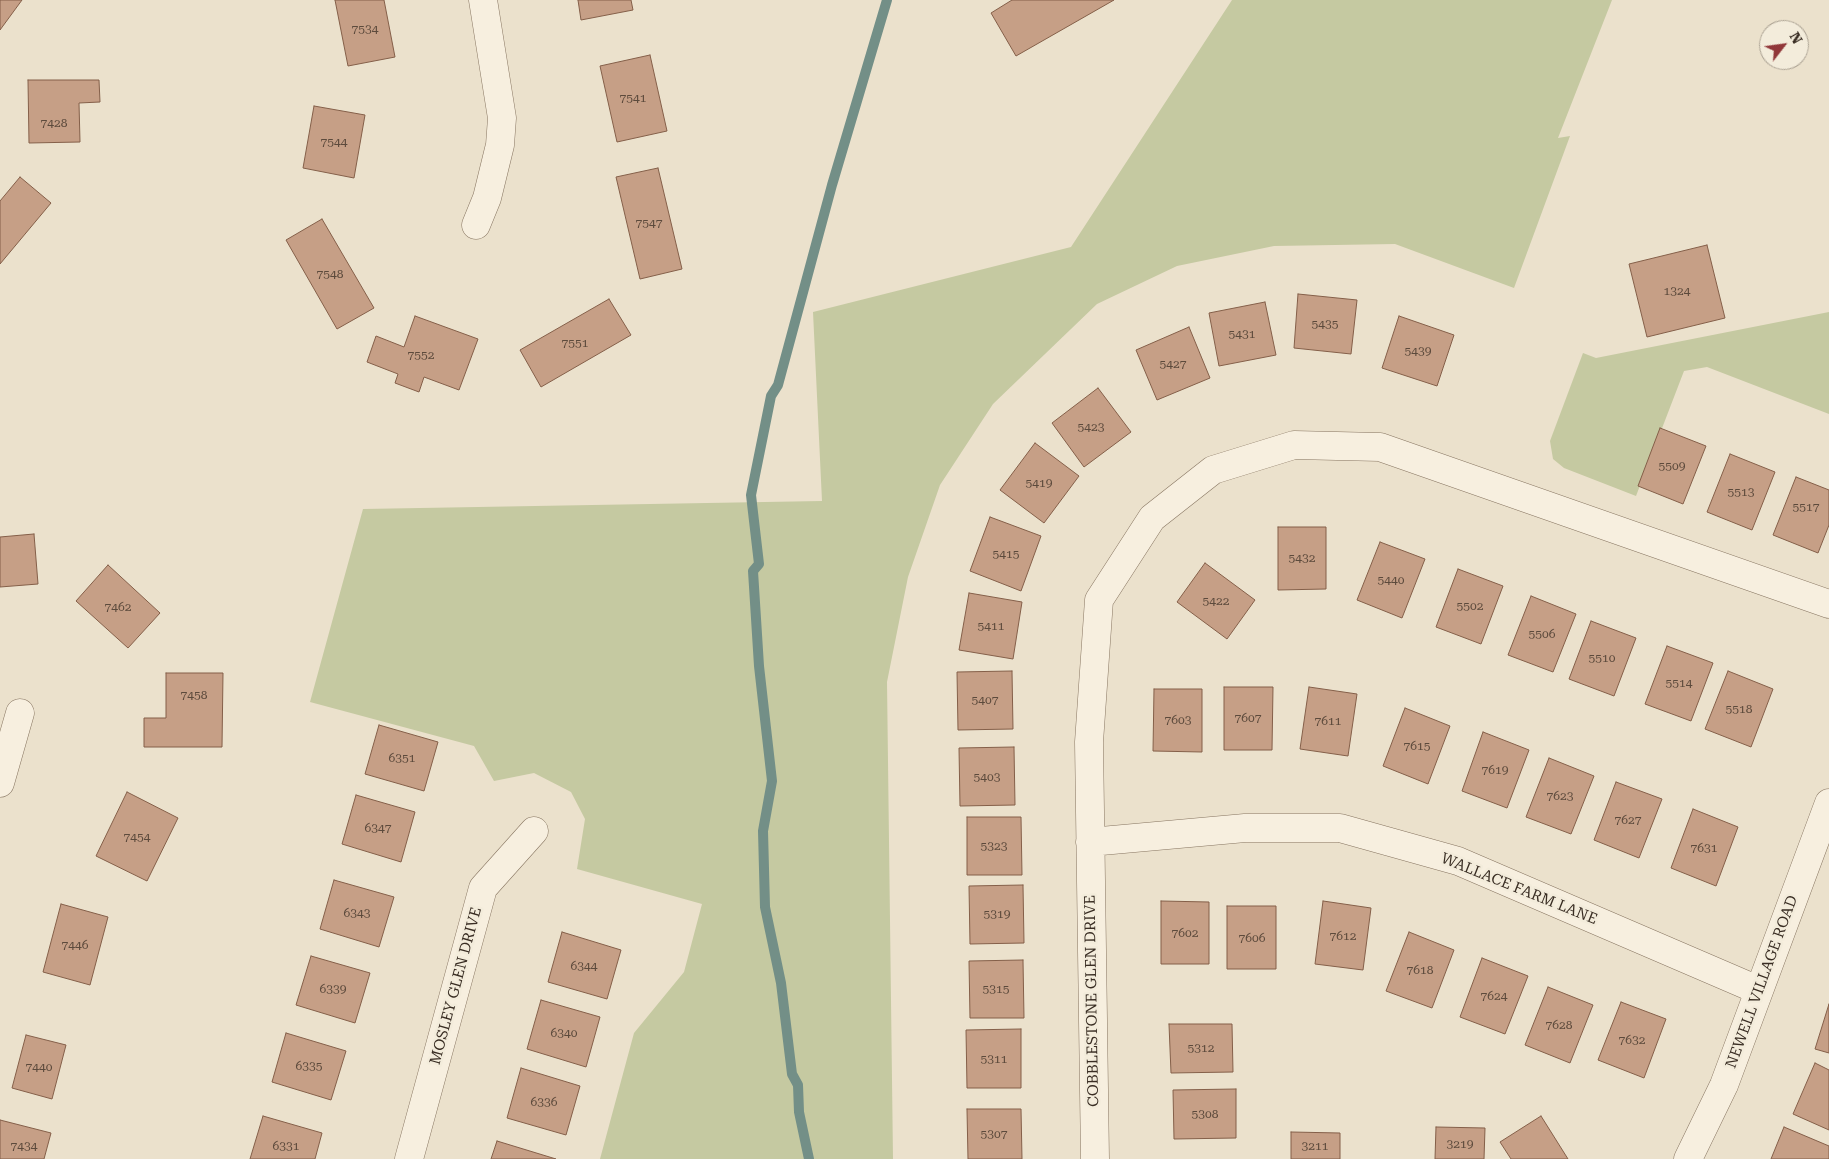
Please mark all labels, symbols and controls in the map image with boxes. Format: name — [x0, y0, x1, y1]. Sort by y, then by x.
north arrow — [1759, 20, 1809, 70]
house number: 7534 — [352, 22, 378, 36]
text: N — [1787, 29, 1806, 47]
house number: 7541 — [620, 91, 646, 105]
house number: 7428 — [41, 116, 67, 130]
house number: 7544 — [321, 135, 347, 149]
house number: 7547 — [636, 216, 662, 230]
house number: 7548 — [317, 267, 343, 281]
house number: 1324 — [1664, 284, 1690, 298]
house number: 5435 — [1312, 317, 1338, 331]
house number: 5431 — [1229, 327, 1255, 341]
house number: 7551 — [562, 336, 588, 350]
house number: 5439 — [1405, 344, 1431, 358]
house number: 7552 — [408, 348, 434, 362]
house number: 5427 — [1160, 357, 1186, 371]
house number: 5423 — [1078, 420, 1104, 434]
house number: 5509 — [1659, 459, 1685, 473]
house number: 5419 — [1026, 476, 1052, 490]
house number: 5513 — [1728, 485, 1754, 499]
house number: 5517 — [1793, 500, 1819, 514]
house number: 5415 — [993, 547, 1019, 561]
house number: 5432 — [1289, 551, 1315, 565]
house number: 5440 — [1378, 573, 1404, 587]
house number: 5422 — [1203, 594, 1229, 608]
house number: 5502 — [1457, 599, 1483, 613]
house number: 7462 — [105, 600, 131, 614]
house number: 5411 — [978, 619, 1004, 633]
house number: 5506 — [1529, 627, 1555, 641]
house number: 5510 — [1589, 651, 1615, 665]
house number: 5514 — [1666, 676, 1692, 690]
house number: 7458 — [181, 688, 207, 702]
house number: 5407 — [972, 693, 998, 707]
house number: 5518 — [1726, 702, 1752, 716]
house number: 7607 — [1235, 711, 1261, 725]
house number: 7603 — [1165, 713, 1191, 727]
house number: 7611 — [1315, 714, 1341, 728]
house number: 7615 — [1404, 739, 1430, 753]
house number: 6351 — [389, 751, 415, 765]
house number: 7619 — [1482, 763, 1508, 777]
house number: 5403 — [974, 770, 1000, 784]
house number: 7623 — [1547, 789, 1573, 803]
house number: 7627 — [1615, 813, 1641, 827]
house number: 6347 — [365, 821, 391, 835]
house number: 7454 — [124, 830, 150, 844]
house number: 5323 — [981, 839, 1007, 853]
house number: 7631 — [1691, 841, 1717, 855]
street label: WALLACE FARM LANE — [1438, 849, 1600, 929]
street label: NEWELL VILLAGE ROAD — [1722, 893, 1802, 1071]
street label: COBBLESTONE GLEN DRIVE — [1081, 895, 1103, 1107]
street label: MOSLEY GLEN DRIVE — [426, 905, 486, 1067]
house number: 6343 — [344, 906, 370, 920]
house number: 5319 — [984, 907, 1010, 921]
house number: 7602 — [1172, 926, 1198, 940]
house number: 7612 — [1330, 929, 1356, 943]
house number: 7606 — [1239, 931, 1265, 945]
house number: 7446 — [62, 938, 88, 952]
house number: 6344 — [571, 959, 597, 973]
house number: 7618 — [1407, 963, 1433, 977]
house number: 6339 — [320, 982, 346, 996]
house number: 5315 — [983, 982, 1009, 996]
house number: 7624 — [1481, 989, 1507, 1003]
house number: 7628 — [1546, 1018, 1572, 1032]
house number: 6340 — [551, 1026, 577, 1040]
house number: 7632 — [1619, 1033, 1645, 1047]
house number: 5312 — [1188, 1041, 1214, 1055]
house number: 5311 — [981, 1052, 1007, 1066]
house number: 6335 — [296, 1059, 322, 1073]
house number: 7440 — [26, 1060, 52, 1074]
house number: 6336 — [531, 1095, 557, 1109]
house number: 5308 — [1192, 1107, 1218, 1121]
house number: 5307 — [981, 1127, 1007, 1141]
house number: 3219 — [1447, 1137, 1473, 1151]
house number: 7434 — [11, 1139, 37, 1153]
house number: 6331 — [273, 1139, 299, 1153]
house number: 3211 — [1302, 1139, 1328, 1153]

